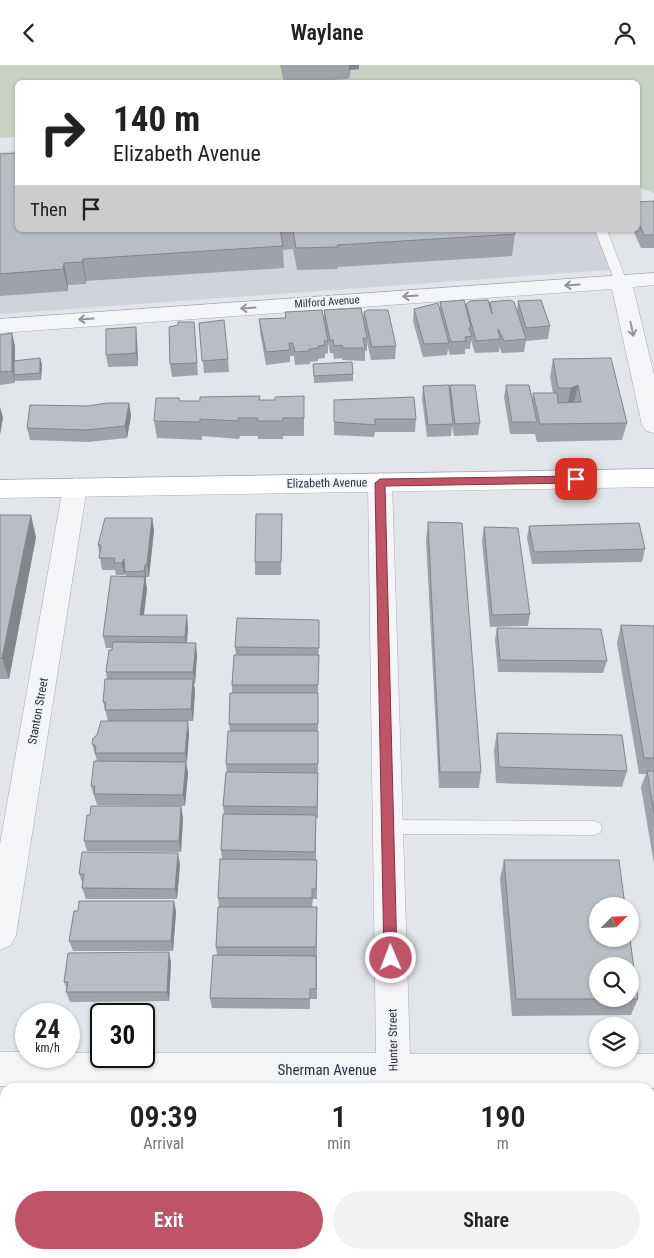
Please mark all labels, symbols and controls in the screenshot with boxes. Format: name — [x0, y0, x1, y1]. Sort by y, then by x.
icon: back — [15, 19, 43, 47]
icon: person — [611, 19, 639, 47]
text: Waylane — [290, 20, 364, 45]
text: 140 m — [113, 99, 200, 140]
icon: right — [30, 100, 95, 165]
text: Elizabeth Avenue — [113, 141, 261, 166]
icon: arrive — [77, 195, 105, 223]
text: Then — [30, 198, 67, 221]
one-way arrow — [565, 280, 581, 290]
one-way arrow — [403, 292, 419, 301]
street label: Milford Avenue — [294, 293, 360, 311]
one-way arrow — [241, 303, 257, 313]
one-way arrow — [78, 315, 94, 324]
one-way arrow — [628, 321, 637, 337]
pin — [555, 458, 597, 500]
icon: arrive — [562, 465, 590, 493]
street label: Elizabeth Avenue — [287, 475, 368, 491]
street label: Stanton Street — [25, 676, 51, 745]
north arrow — [589, 897, 639, 947]
map controls — [589, 897, 639, 1067]
position arrow — [364, 931, 416, 983]
button: search — [589, 957, 639, 1007]
speed limit sign: 30 — [90, 1003, 155, 1068]
street label: Hunter Street — [385, 1008, 401, 1072]
text: 24 — [35, 1015, 60, 1044]
button: layers — [589, 1017, 639, 1067]
text: km/h — [35, 1041, 60, 1055]
street label: Sherman Avenue — [278, 1061, 377, 1079]
text: 09:39 — [129, 1099, 198, 1134]
text: 1 — [331, 1099, 347, 1134]
text: 190 — [480, 1099, 525, 1134]
text: Arrival — [143, 1134, 184, 1153]
text: min — [327, 1134, 351, 1153]
text: m — [497, 1134, 509, 1153]
button: Exit — [15, 1191, 323, 1249]
button: Share — [333, 1191, 640, 1249]

